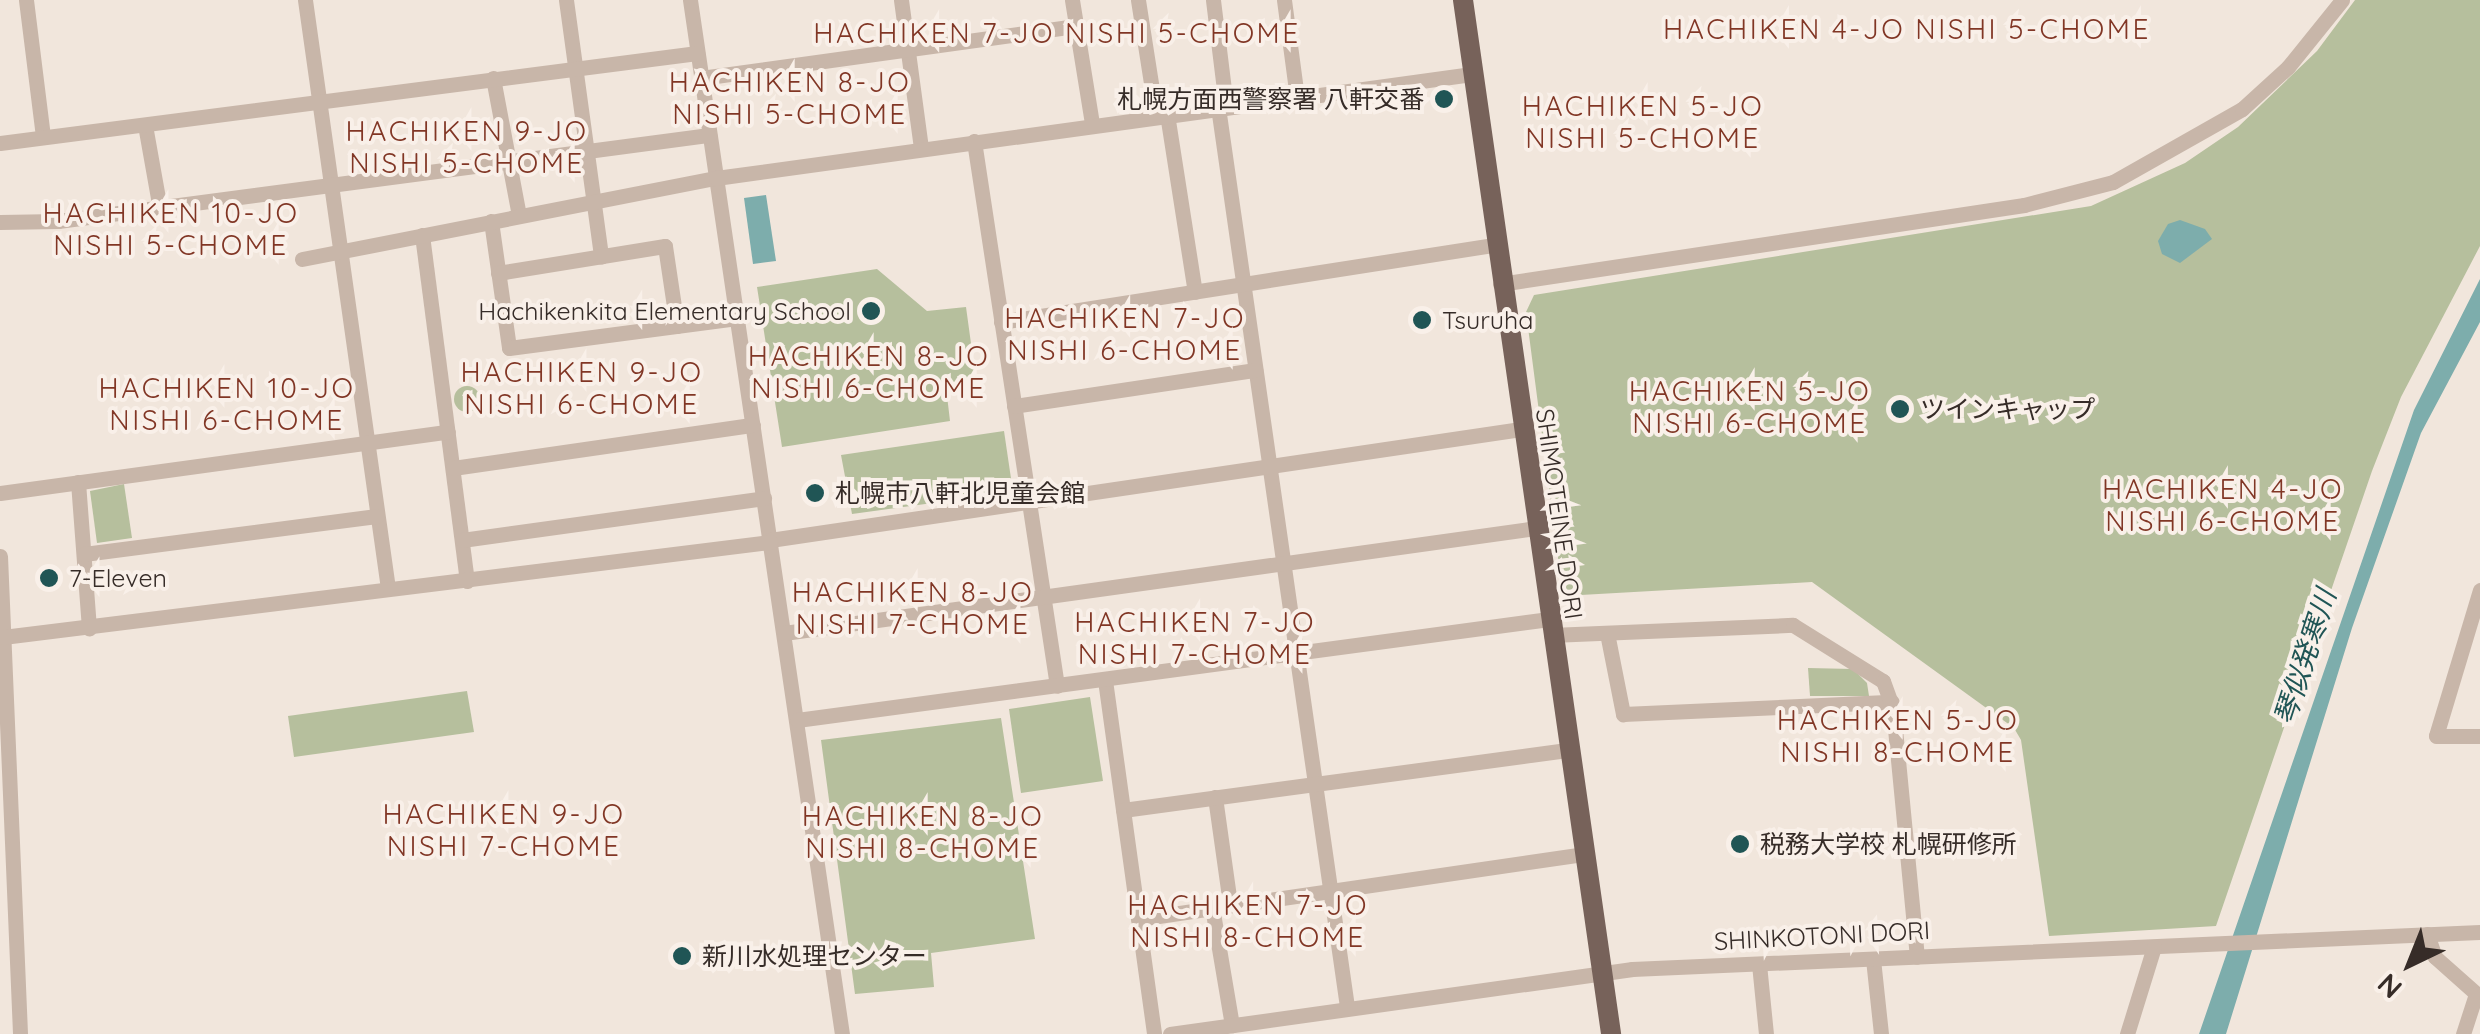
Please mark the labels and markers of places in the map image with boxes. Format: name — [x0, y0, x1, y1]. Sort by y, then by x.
place label: 札幌方面西警察署 八軒交番 — [1117, 84, 1424, 114]
marker: 札幌方面西警察署 八軒交番 — [1433, 88, 1455, 110]
place label: Hachikenkita Elementary School — [478, 296, 851, 326]
marker: Hachikenkita Elementary School — [860, 300, 882, 322]
place label: Tsuruha — [1442, 305, 1533, 335]
marker: Tsuruha — [1411, 309, 1433, 331]
place label: ツインキャップ — [1920, 394, 2095, 424]
marker: ツインキャップ — [1889, 398, 1911, 420]
place label: 札幌市八軒北児童会館 — [835, 478, 1085, 508]
marker: 札幌市八軒北児童会館 — [804, 482, 826, 504]
place label: 7-Eleven — [69, 563, 167, 593]
marker: 7-Eleven — [38, 567, 60, 589]
place label: 税務大学校 札幌研修所 — [1760, 829, 2017, 859]
marker: 税務大学校 札幌研修所 — [1729, 833, 1751, 855]
place label: 新川水処理センター — [702, 941, 927, 971]
marker: 新川水処理センター — [671, 945, 693, 967]

